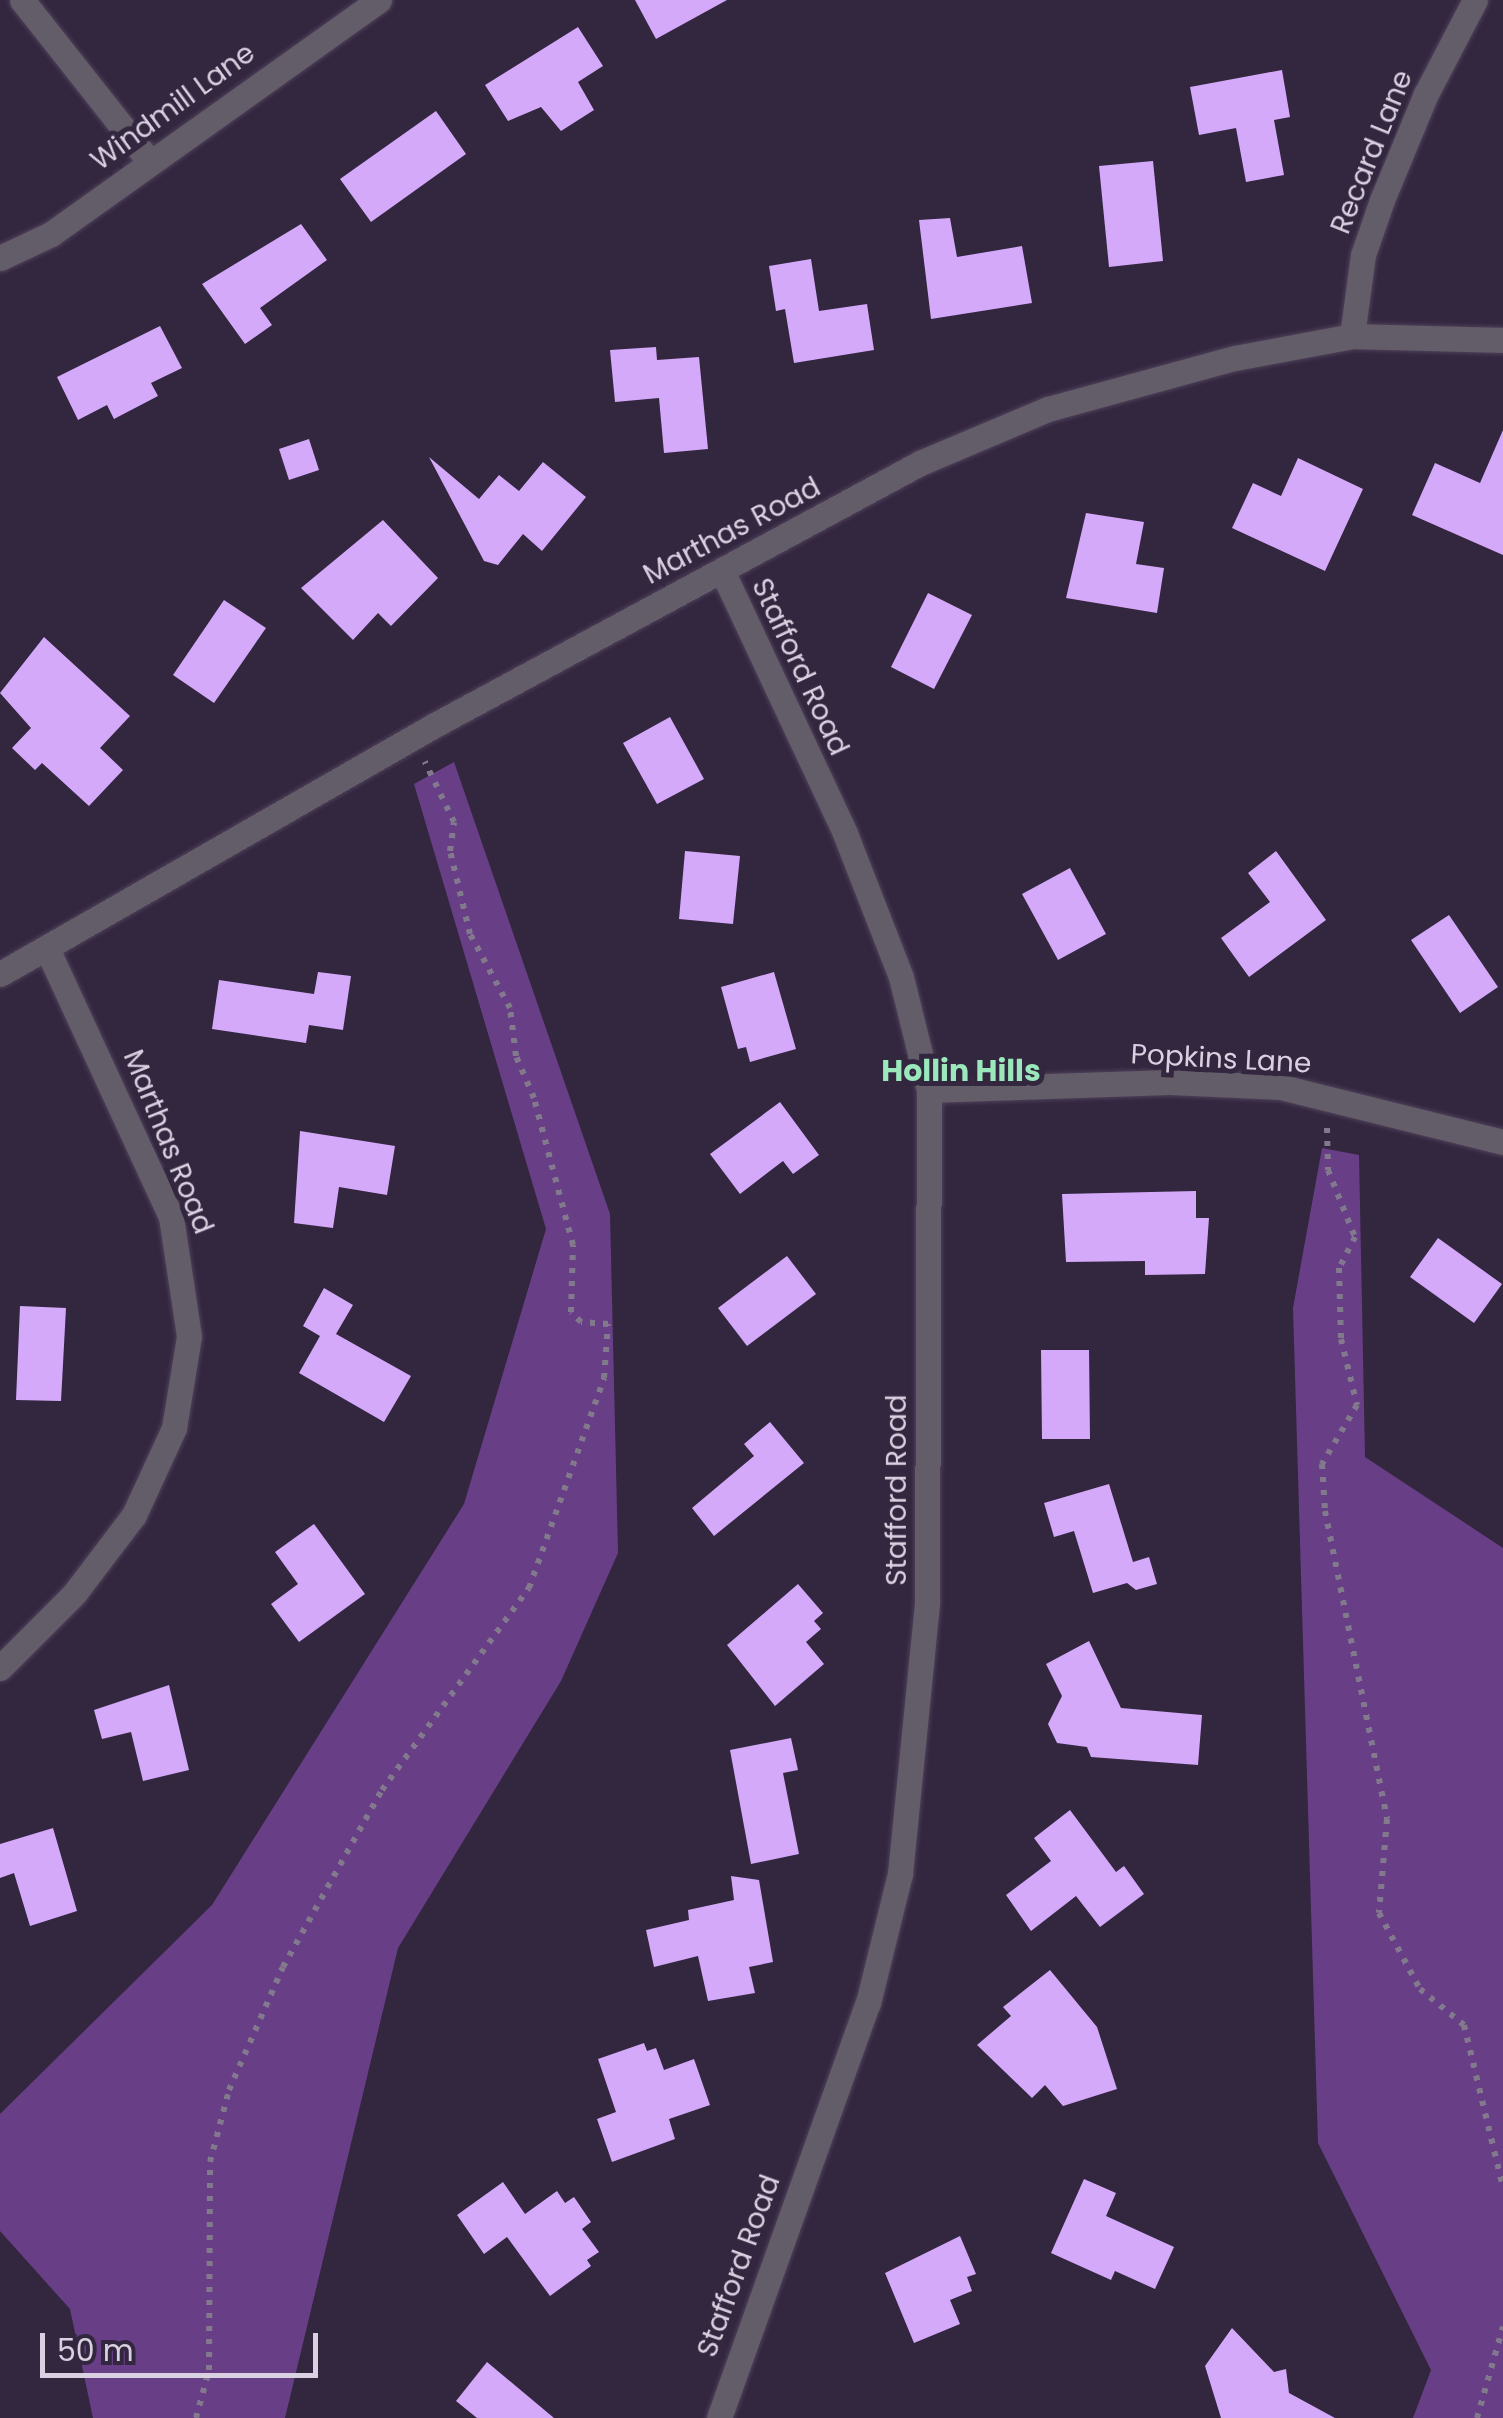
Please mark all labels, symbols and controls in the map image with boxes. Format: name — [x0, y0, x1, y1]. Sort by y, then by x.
street label: Windmill Lane — [85, 36, 261, 178]
street label: Recard Lane — [1324, 65, 1420, 239]
street label: Marthas Road — [638, 470, 826, 592]
street label: Stafford Road — [744, 573, 856, 761]
street label: Popkins Lane — [1130, 1037, 1312, 1081]
street label: Marthas Road — [116, 1045, 220, 1239]
district label: Hollin Hills — [881, 1053, 1041, 1089]
street label: Stafford Road — [880, 1394, 914, 1586]
street label: Stafford Road — [690, 2170, 788, 2362]
scale bar — [45, 2313, 322, 2375]
text: 50 m — [57, 2329, 134, 2372]

